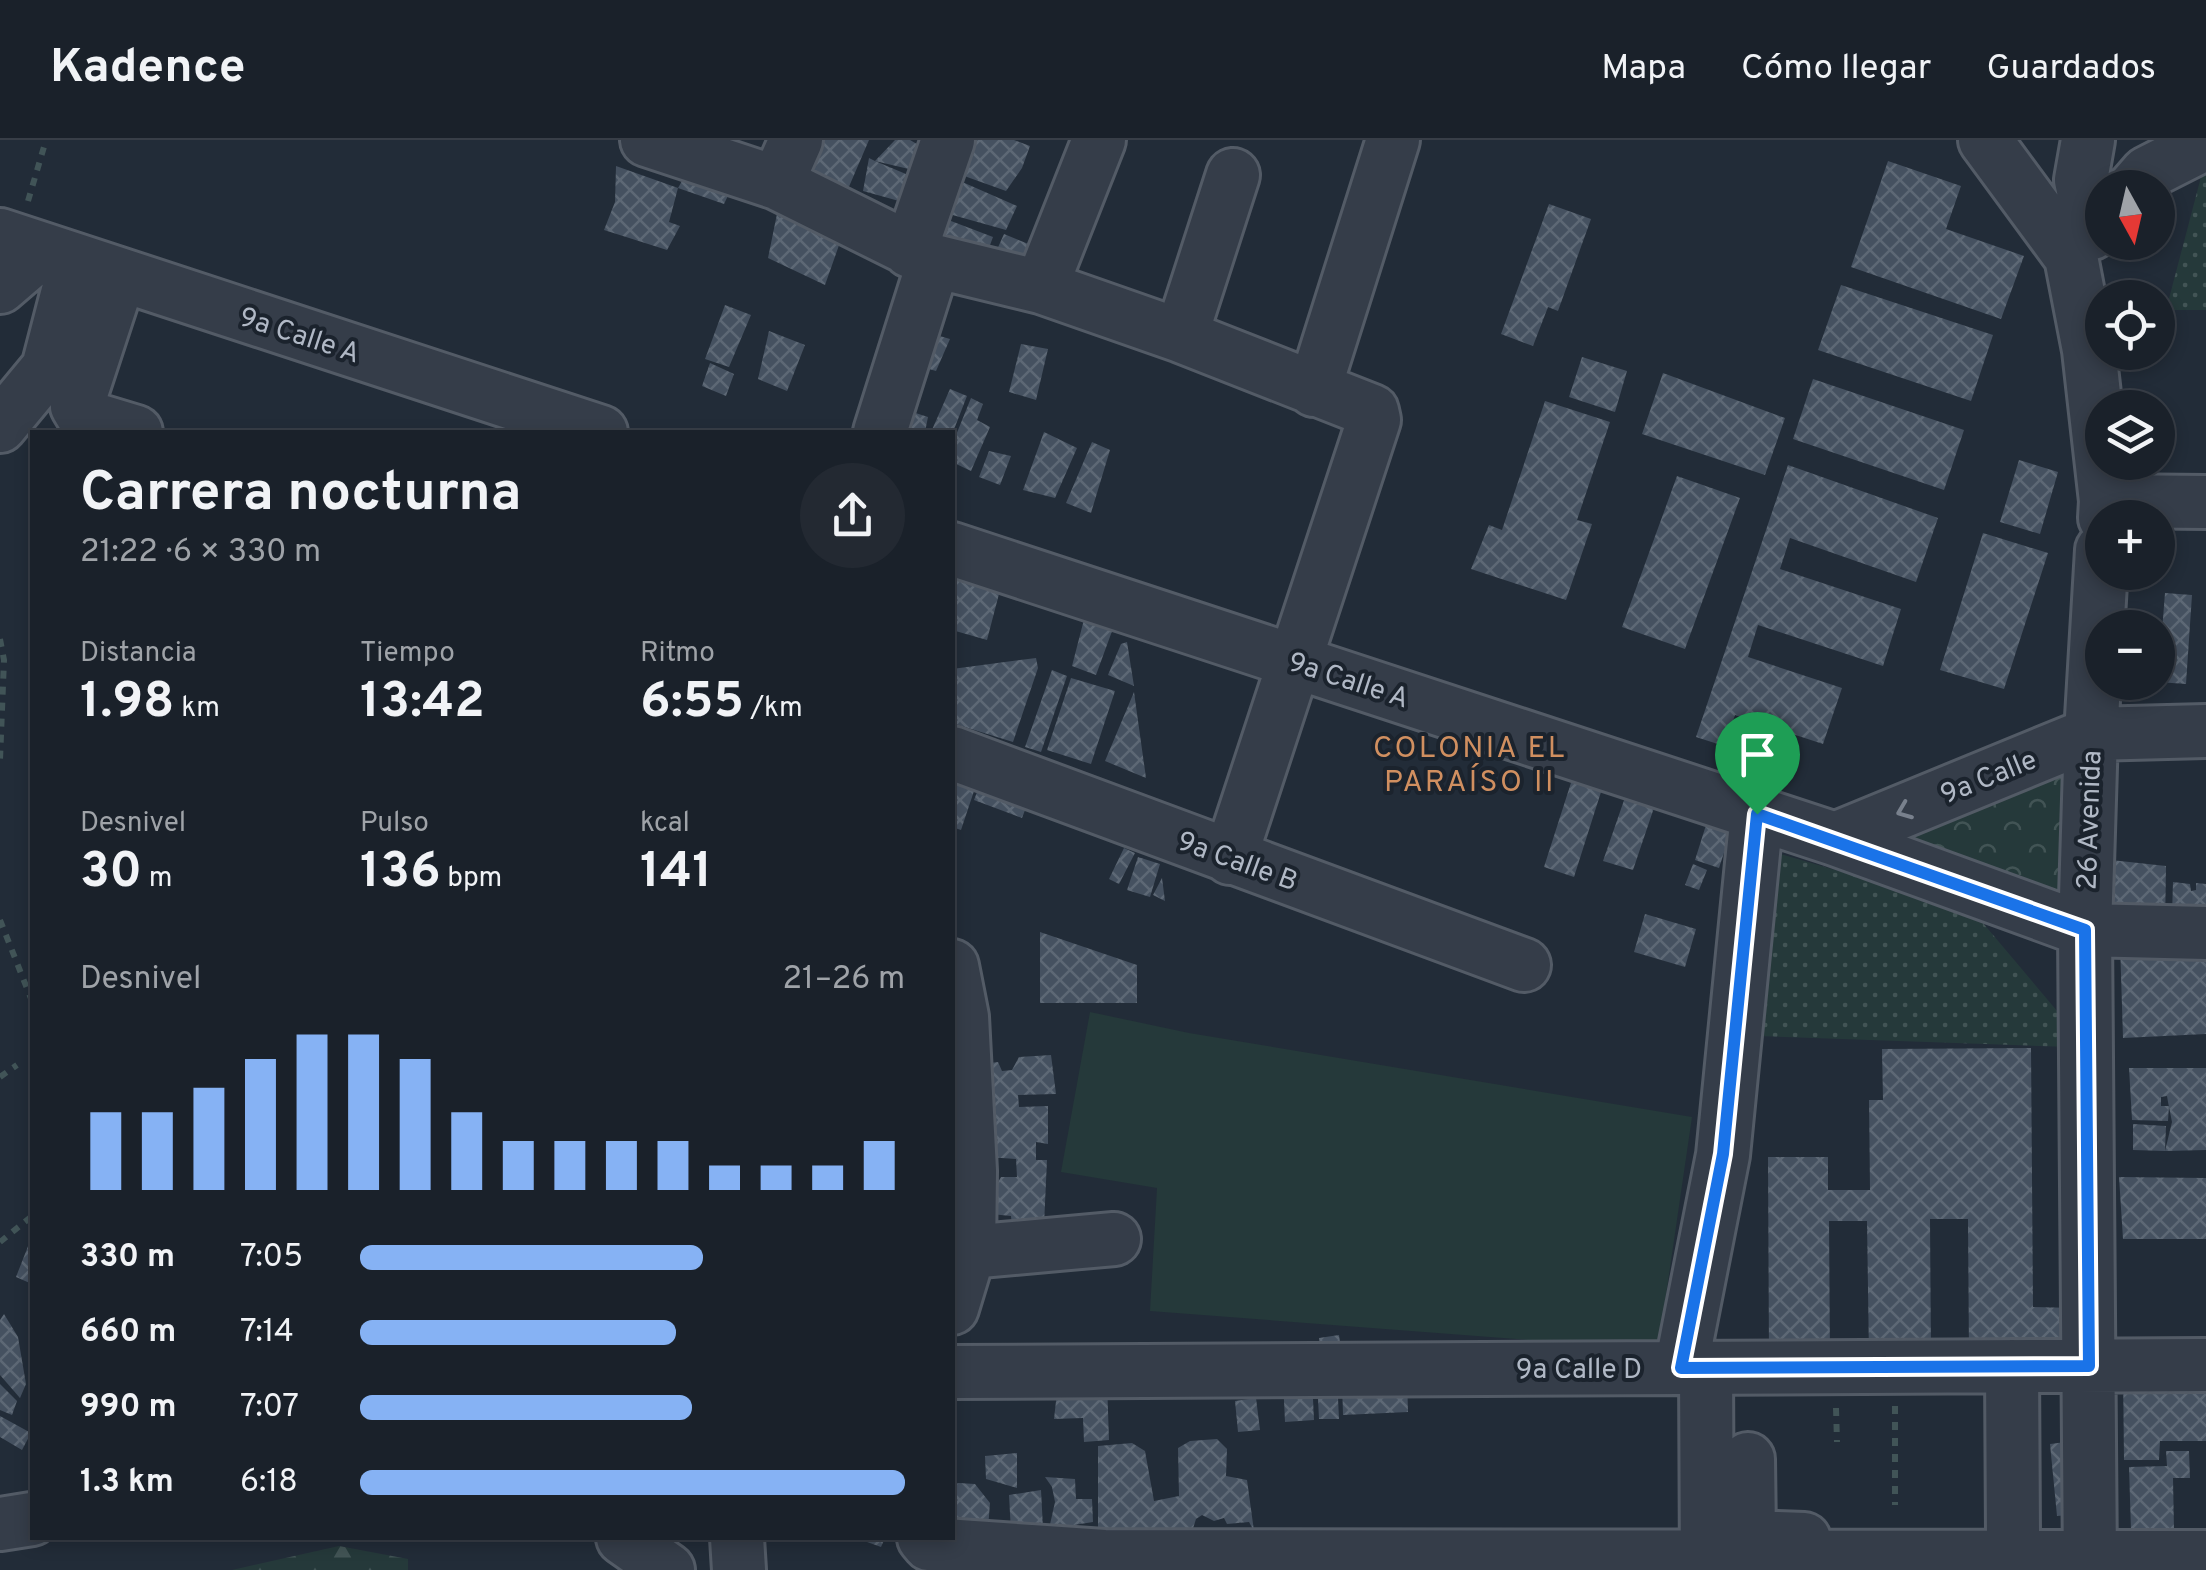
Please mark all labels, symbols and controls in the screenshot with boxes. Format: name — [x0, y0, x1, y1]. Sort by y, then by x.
text: Kadence — [50, 39, 246, 99]
text: Mapa — [1601, 47, 1686, 91]
text: Cómo llegar — [1741, 47, 1931, 91]
text: Guardados — [1986, 47, 2156, 91]
north arrow — [2085, 170, 2175, 260]
map controls — [2085, 170, 2175, 700]
button: locate — [2085, 280, 2175, 370]
street label: 9a Calle A — [234, 300, 364, 373]
button: layers — [2085, 390, 2175, 480]
text: Carrera nocturna — [80, 460, 521, 530]
button: share — [800, 463, 905, 568]
button: + — [2085, 500, 2175, 590]
text: 21:22 · 6 × 330 m — [80, 533, 321, 573]
button: − — [2085, 610, 2175, 700]
text: Distancia — [80, 636, 196, 672]
text: Tiempo — [360, 636, 455, 672]
text: Ritmo — [640, 636, 715, 672]
street label: 9a Calle A — [1283, 645, 1413, 718]
text: 1.98 — [80, 672, 175, 735]
text: 13:42 — [360, 672, 485, 735]
text: 6:55 — [640, 672, 744, 735]
text: km — [175, 691, 220, 727]
text: /km — [744, 691, 803, 727]
pin — [1715, 712, 1800, 815]
icon: arrive — [1730, 727, 1785, 782]
district label: COLONIA EL PARAÍSO II — [1373, 731, 1567, 802]
street label: 9a Calle — [1936, 743, 2043, 814]
street label: 26 Avenida — [2071, 750, 2111, 891]
one-way arrow — [1896, 799, 1914, 819]
text: Desnivel — [80, 806, 186, 842]
text: Pulso — [360, 806, 429, 842]
text: kcal — [640, 806, 690, 842]
street label: 9a Calle B — [1172, 824, 1302, 901]
text: 30 — [80, 842, 142, 905]
text: 136 — [360, 842, 441, 905]
text: 141 — [640, 842, 712, 905]
text: m — [142, 861, 172, 897]
text: bpm — [441, 861, 502, 897]
text: Desnivel — [80, 960, 201, 1000]
text: 21–26 m — [782, 960, 905, 1000]
text: 330 m — [80, 1238, 175, 1278]
text: 7:05 — [240, 1238, 303, 1278]
text: 660 m — [80, 1313, 176, 1353]
text: 7:14 — [240, 1313, 294, 1353]
street label: 9a Calle D — [1516, 1353, 1642, 1389]
text: 990 m — [80, 1388, 177, 1428]
text: 7:07 — [240, 1388, 299, 1428]
text: 1.3 km — [80, 1463, 174, 1503]
text: 6:18 — [240, 1463, 298, 1503]

